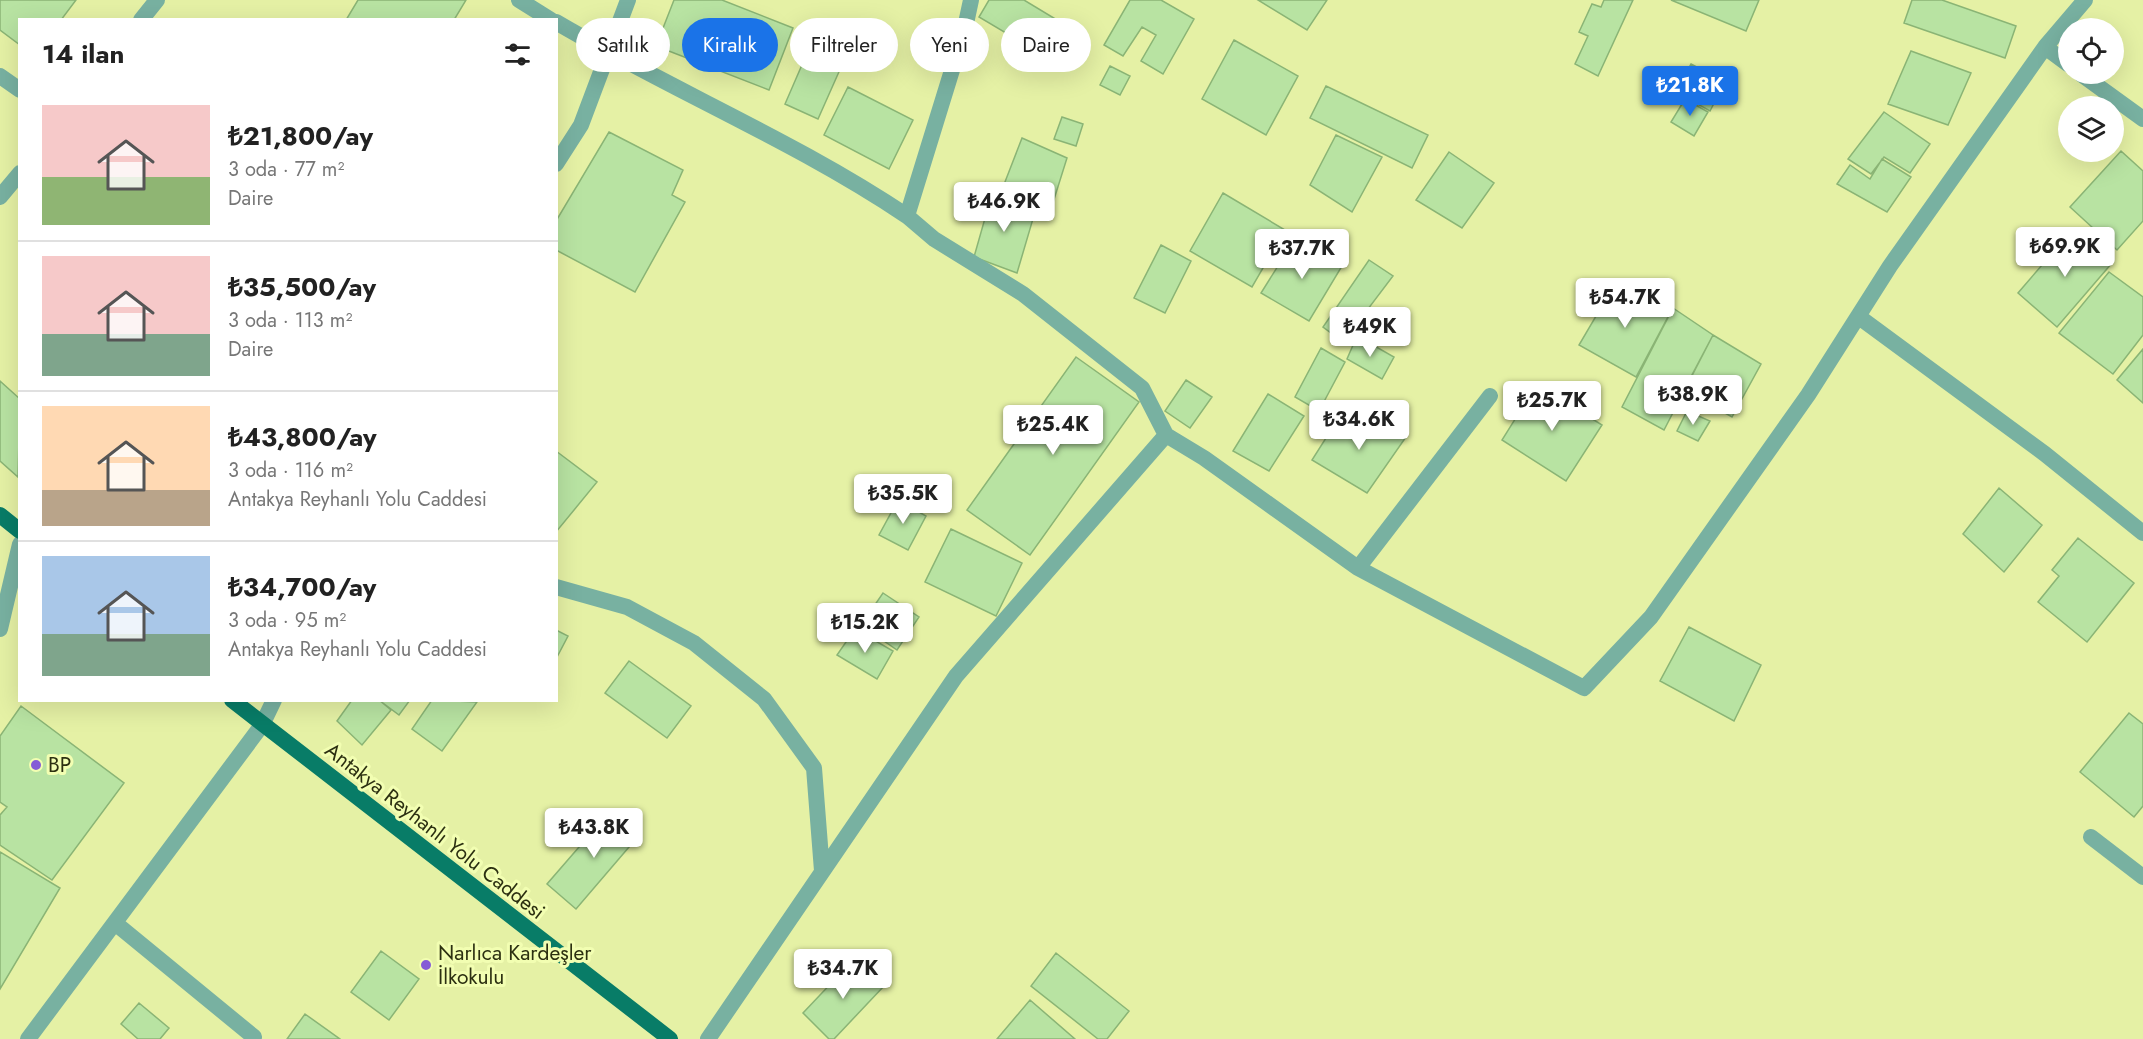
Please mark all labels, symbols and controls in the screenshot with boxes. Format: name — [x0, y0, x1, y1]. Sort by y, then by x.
chip: Satılık — [576, 18, 670, 72]
chip: Kiralık — [682, 18, 778, 72]
chip: Filtreler — [790, 18, 898, 72]
chip: Yeni — [910, 18, 989, 72]
chip: Daire — [1001, 18, 1091, 72]
map controls — [2058, 18, 2124, 162]
button: locate — [2058, 18, 2124, 84]
text: 14 ilan — [42, 35, 124, 73]
icon: filters — [501, 38, 534, 71]
pin: ₺21.8K — [1641, 66, 1739, 117]
text: ₺21.8K — [1656, 71, 1724, 100]
button: layers — [2058, 96, 2124, 162]
text: ₺21,800/ay — [228, 117, 373, 155]
icon: home — [90, 129, 162, 201]
text: 3 oda · 77 m² — [228, 155, 344, 184]
pin: ₺46.9K — [955, 182, 1053, 233]
text: Daire — [228, 184, 273, 213]
text: ₺46.9K — [968, 187, 1040, 216]
pin: ₺69.9K — [2016, 227, 2114, 278]
pin: ₺37.7K — [1253, 229, 1351, 280]
text: ₺69.9K — [2030, 232, 2100, 261]
text: ₺37.7K — [1269, 234, 1335, 263]
text: ₺35,500/ay — [228, 268, 376, 306]
pin: ₺54.7K — [1576, 278, 1674, 329]
icon: home — [90, 280, 162, 352]
text: ₺54.7K — [1590, 283, 1660, 312]
text: 3 oda · 113 m² — [228, 306, 352, 335]
pin: ₺49K — [1334, 307, 1406, 358]
text: ₺49K — [1344, 312, 1396, 341]
text: Daire — [228, 335, 273, 364]
pin: ₺38.9K — [1644, 375, 1742, 426]
text: ₺38.9K — [1658, 380, 1728, 409]
pin: ₺25.7K — [1503, 381, 1601, 432]
text: ₺25.7K — [1517, 386, 1587, 415]
pin: ₺34.6K — [1310, 400, 1408, 451]
pin: ₺25.4K — [1004, 405, 1102, 456]
text: ₺34.6K — [1323, 405, 1395, 434]
text: ₺25.4K — [1017, 410, 1089, 439]
text: ₺43,800/ay — [228, 418, 377, 456]
icon: home — [90, 430, 162, 502]
text: 3 oda · 116 m² — [228, 456, 353, 485]
pin: ₺35.5K — [854, 474, 952, 525]
text: ₺35.5K — [868, 479, 938, 508]
text: Antakya Reyhanlı Yolu Caddesi — [228, 485, 487, 514]
text: ₺34,700/ay — [228, 568, 376, 606]
icon: home — [90, 580, 162, 652]
pin: ₺15.2K — [816, 603, 914, 654]
text: 3 oda · 95 m² — [228, 606, 346, 635]
text: ₺15.2K — [831, 608, 899, 637]
text: Antakya Reyhanlı Yolu Caddesi — [228, 635, 487, 664]
street label: Antakya Reyhanlı Yolu Caddesi — [319, 735, 551, 927]
place label: BP — [48, 750, 71, 780]
marker: BP — [29, 758, 43, 772]
pin: ₺43.8K — [545, 808, 643, 859]
text: ₺43.8K — [559, 813, 629, 842]
place label: Narlıca Kardeşler İlkokulu — [438, 938, 592, 992]
pin: ₺34.7K — [794, 949, 892, 1000]
text: ₺34.7K — [808, 954, 878, 983]
marker: Narlıca Kardeşler İlkokulu — [419, 958, 433, 972]

